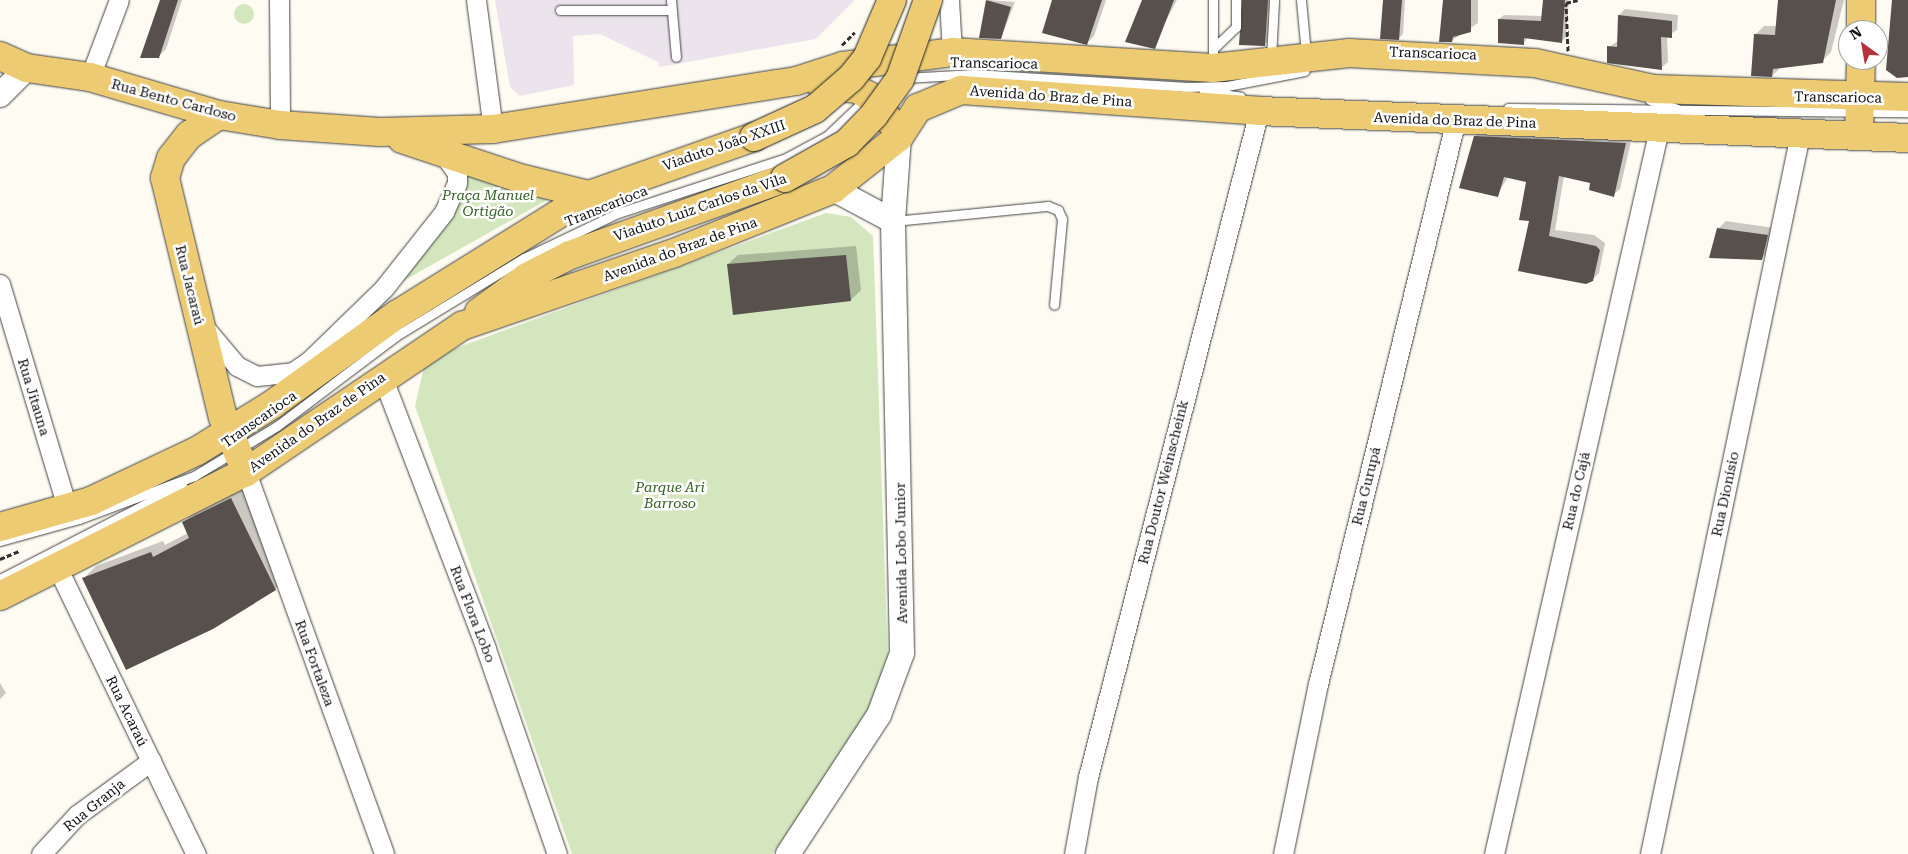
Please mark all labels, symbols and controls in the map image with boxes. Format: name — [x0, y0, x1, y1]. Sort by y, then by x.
north arrow — [1838, 20, 1888, 70]
text: N — [1847, 23, 1864, 43]
street label: Transcarioca — [1389, 43, 1477, 63]
street label: Transcarioca — [950, 54, 1038, 72]
street label: Rua Bento Cardoso — [110, 75, 238, 125]
street label: Avenida do Braz de Pina — [969, 82, 1133, 110]
street label: Transcarioca — [1794, 88, 1882, 106]
street label: Avenida do Braz de Pina — [1373, 109, 1537, 131]
street label: Viaduto João XXIII — [660, 116, 788, 174]
street label: Viaduto Luiz Carlos da Vila — [612, 170, 788, 244]
street label: Transcarioca — [562, 182, 650, 230]
park label: Praça Manuel Ortigão — [442, 187, 534, 220]
street label: Avenida do Braz de Pina — [601, 213, 759, 285]
street label: Rua Jacaraú — [172, 243, 208, 327]
street label: Rua Jitauna — [14, 356, 54, 438]
street label: Avenida do Braz de Pina — [246, 368, 388, 476]
street label: Transcarioca — [218, 387, 300, 451]
street label: Rua Doutor Weinscheink — [1134, 398, 1192, 566]
street label: Rua Gurupá — [1348, 445, 1384, 527]
street label: Rua do Cajá — [1559, 450, 1593, 532]
street label: Rua Dionísio — [1708, 450, 1742, 538]
park label: Parque Ari Barroso — [635, 479, 705, 512]
street label: Avenida Lobo Junior — [891, 482, 911, 624]
street label: Rua Flora Lobo — [447, 563, 499, 665]
street label: Rua Fortaleza — [292, 618, 338, 708]
street label: Rua Acaraú — [103, 673, 151, 749]
street label: Rua Granja — [60, 775, 128, 835]

